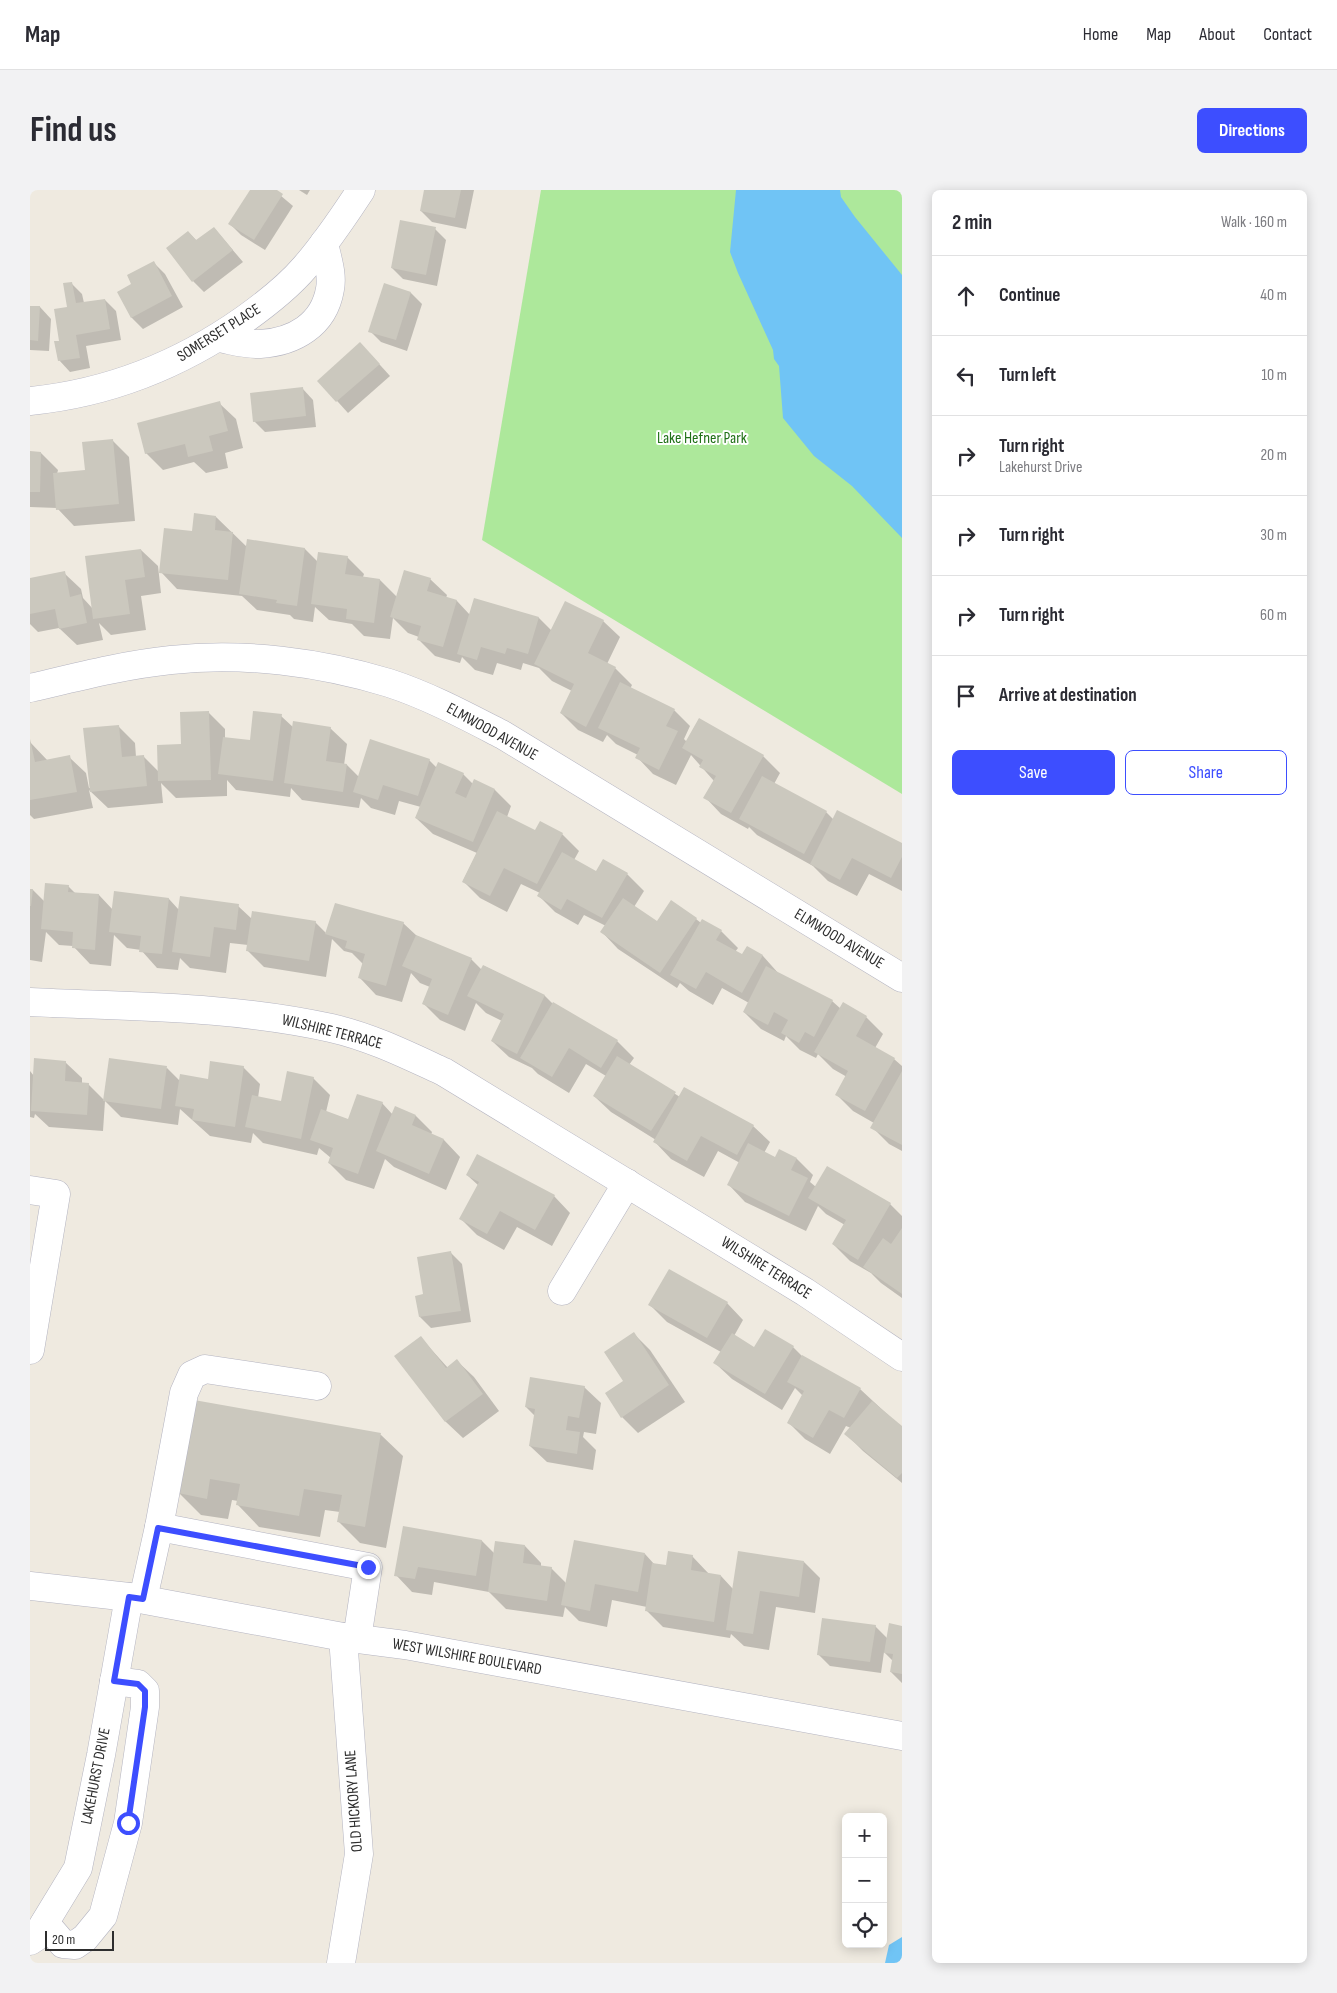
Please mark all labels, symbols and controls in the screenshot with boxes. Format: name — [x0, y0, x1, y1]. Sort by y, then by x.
text: Map — [25, 20, 60, 49]
text: Home — [1083, 24, 1118, 45]
text: Map — [1146, 24, 1171, 45]
text: About — [1199, 24, 1235, 45]
text: Contact — [1263, 24, 1312, 45]
button: Directions — [1197, 108, 1307, 153]
text: Find us — [30, 109, 117, 152]
text: 2 min — [952, 210, 992, 235]
text: Walk · 160 m — [1221, 213, 1287, 232]
icon: ahead — [952, 282, 980, 310]
text: Continue — [999, 284, 1060, 307]
text: 40 m — [1260, 286, 1287, 305]
street label: SOMERSET PLACE — [174, 300, 264, 366]
icon: left — [952, 362, 980, 390]
text: Turn left — [999, 364, 1056, 387]
text: 10 m — [1261, 366, 1287, 385]
park label: Lake Hefner Park — [657, 429, 747, 448]
text: Turn right — [999, 435, 1064, 458]
icon: right — [952, 442, 980, 470]
text: 20 m — [1260, 446, 1287, 465]
text: Lakehurst Drive — [999, 458, 1082, 477]
icon: right — [952, 522, 980, 550]
text: Turn right — [999, 524, 1064, 547]
text: 30 m — [1260, 526, 1287, 545]
icon: right — [952, 602, 980, 630]
text: Turn right — [999, 604, 1064, 627]
text: 60 m — [1260, 606, 1287, 625]
icon: arrive — [952, 682, 980, 710]
text: Arrive at destination — [999, 684, 1137, 707]
street label: ELMWOOD AVENUE — [443, 699, 541, 765]
button: Save — [952, 750, 1115, 795]
button: Share — [1125, 750, 1287, 795]
street label: ELMWOOD AVENUE — [791, 905, 887, 973]
street label: WILSHIRE TERRACE — [280, 1010, 384, 1054]
street label: WILSHIRE TERRACE — [717, 1233, 815, 1303]
route end — [357, 1556, 380, 1579]
street label: WEST WILSHIRE BOULEVARD — [391, 1635, 543, 1680]
street label: LAKEHURST DRIVE — [77, 1726, 115, 1826]
street label: OLD HICKORY LANE — [341, 1749, 367, 1853]
route start — [117, 1812, 140, 1835]
map controls — [842, 1813, 887, 1948]
button: + — [842, 1813, 887, 1858]
button: − — [842, 1858, 887, 1903]
button: locate — [842, 1903, 887, 1948]
scale bar — [45, 1928, 114, 1951]
text: 20 m — [52, 1931, 75, 1948]

